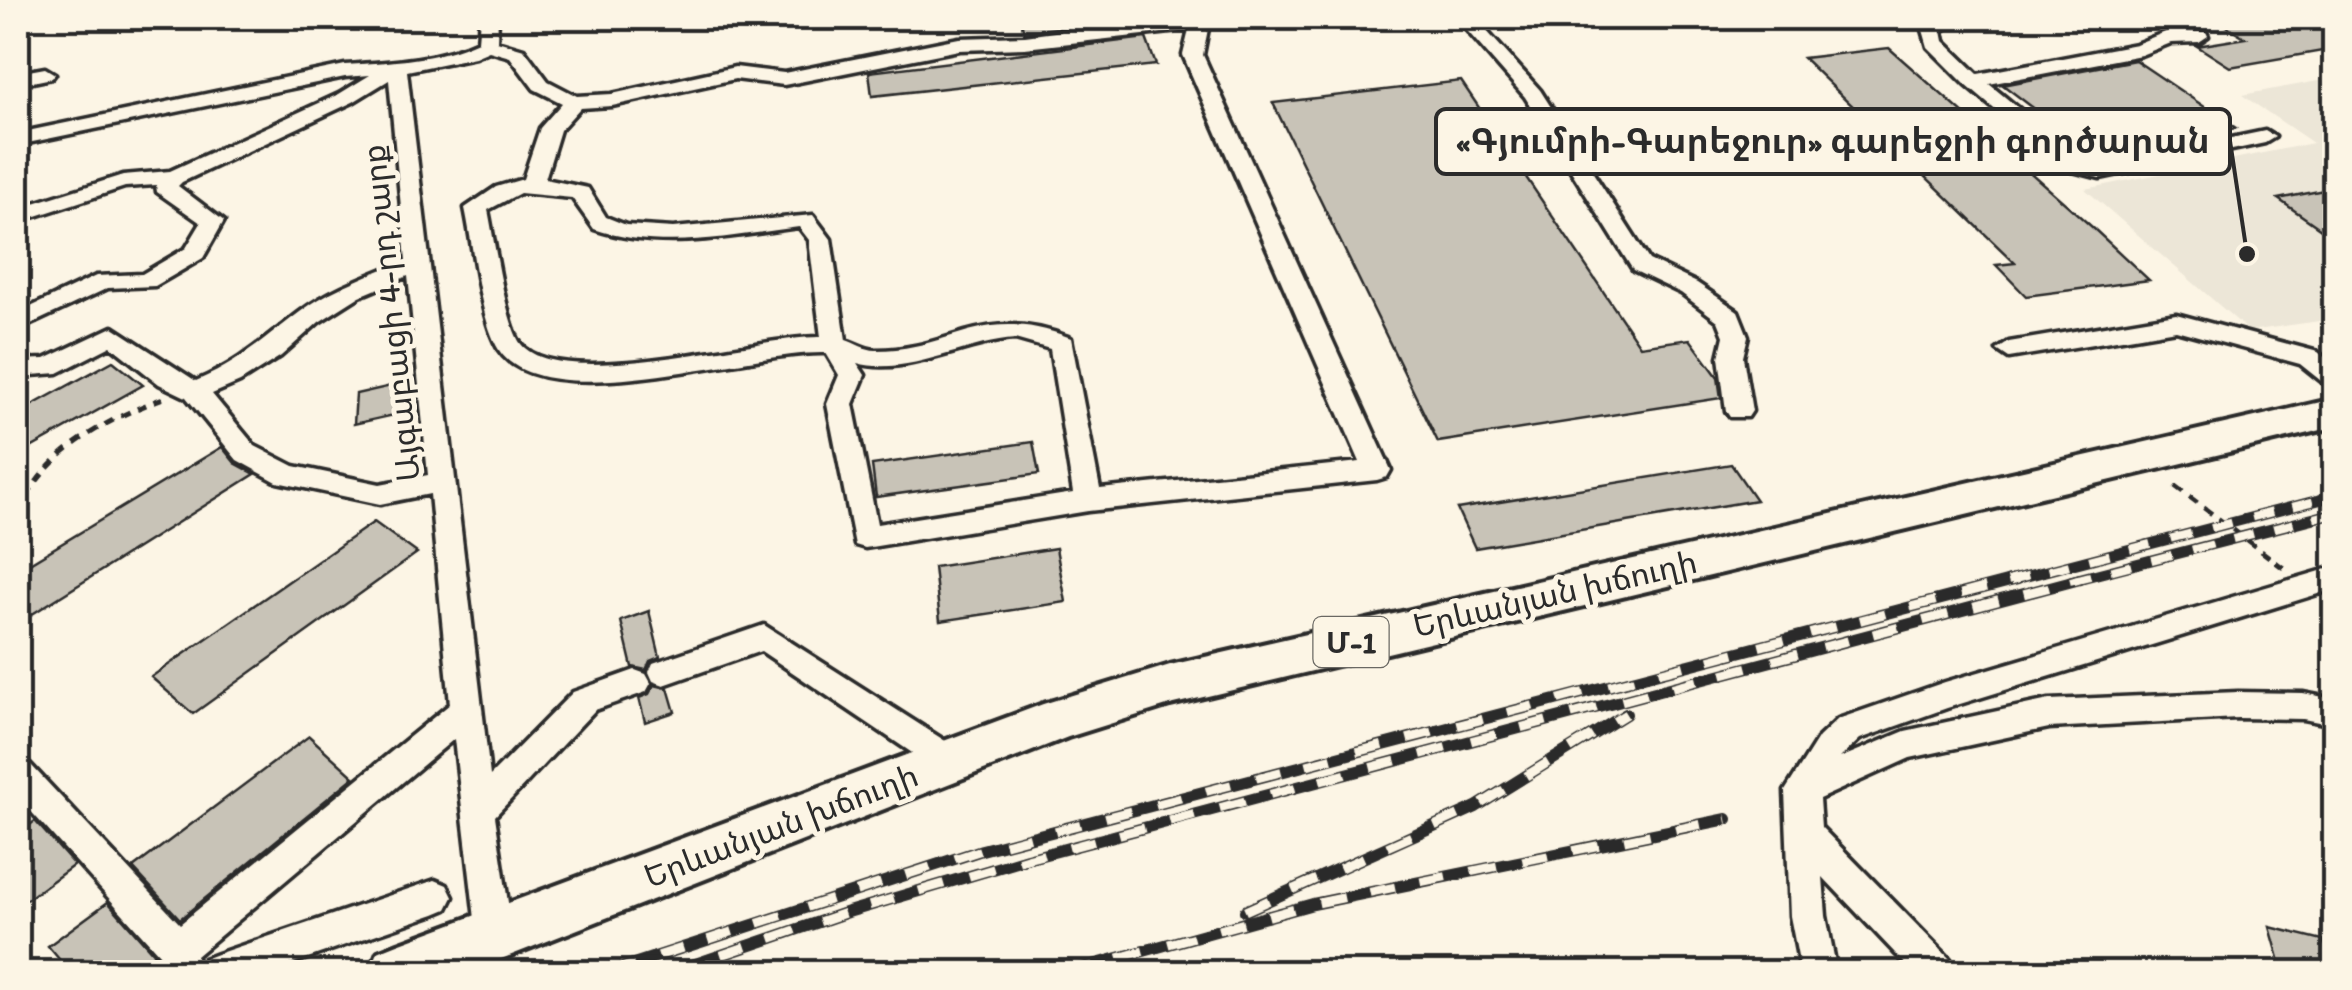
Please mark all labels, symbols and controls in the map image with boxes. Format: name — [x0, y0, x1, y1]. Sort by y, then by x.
callout: «Գյումրի-Գարեջուր» գարեջրի գործարան — [1436, 109, 2230, 174]
text: «Գյումրի-Գարեջուր» գարեջրի գործարան — [1456, 120, 2210, 162]
street label: Այգաբացի 4-րդ շարք — [354, 143, 428, 483]
street label: Երևանյան խճուղի — [1409, 543, 1701, 645]
road number: Մ-1 — [1314, 617, 1388, 667]
street label: Երևանյան խճուղի — [639, 756, 923, 896]

